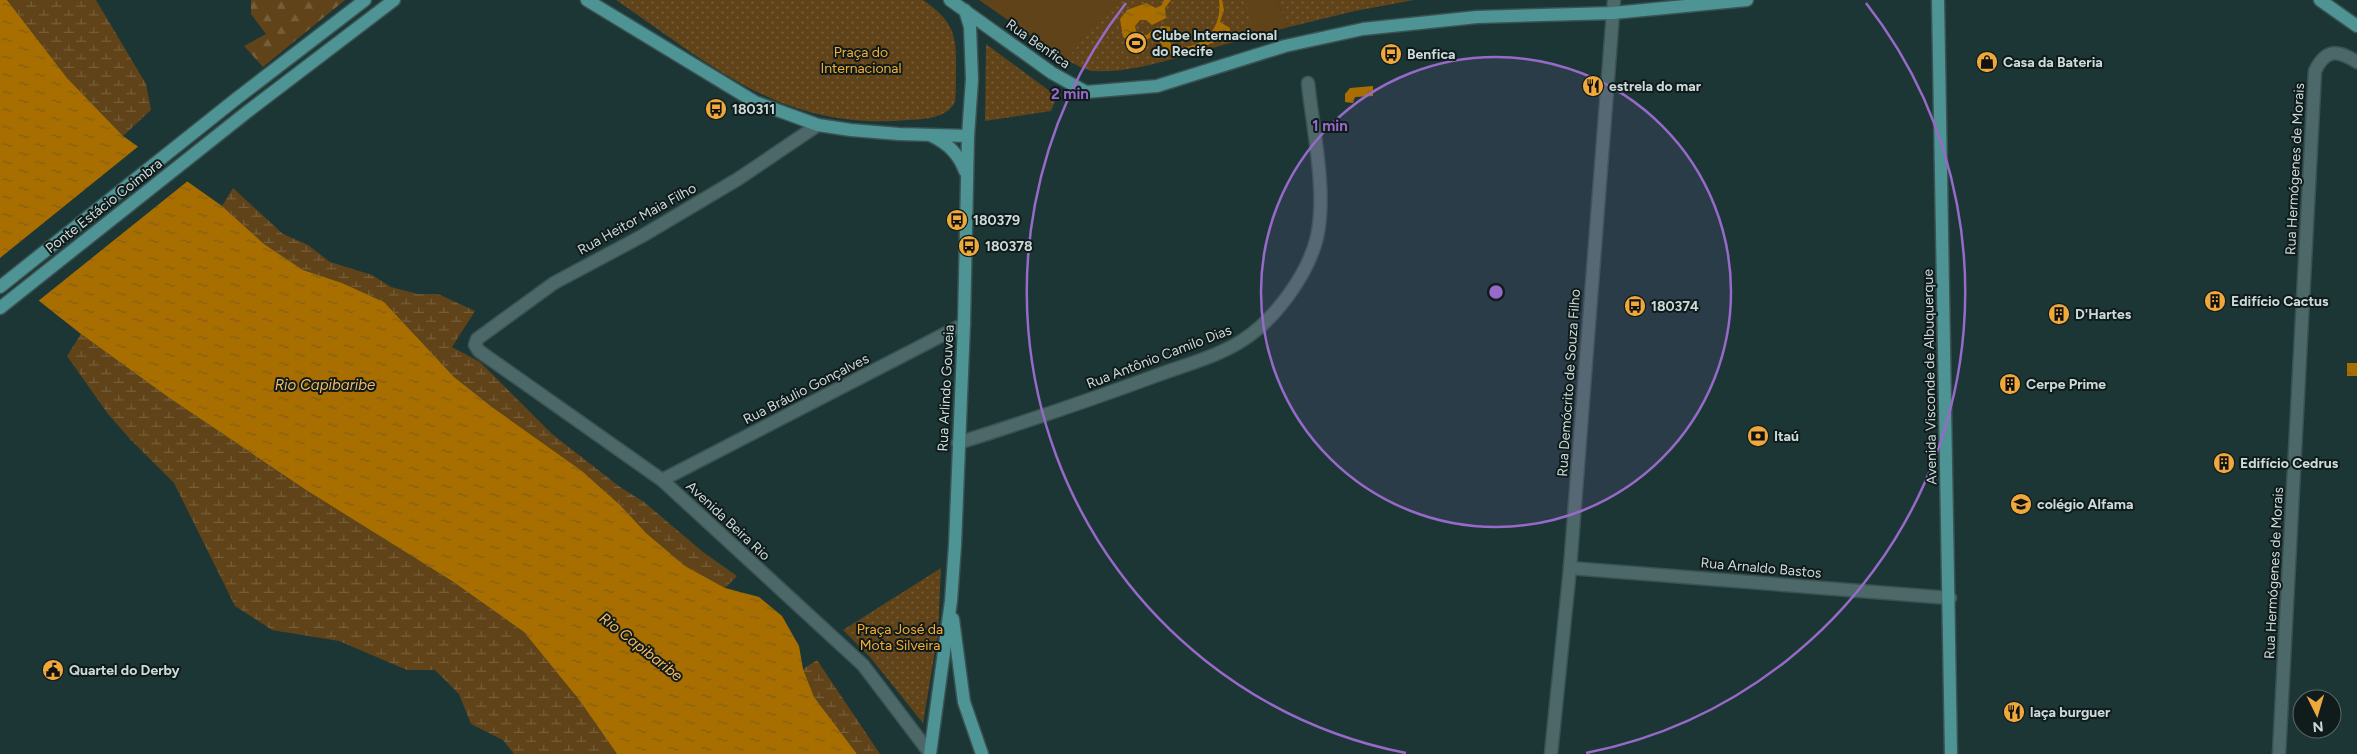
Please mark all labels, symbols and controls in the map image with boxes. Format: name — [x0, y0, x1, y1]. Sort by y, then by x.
street label: Rua Benfica — [1003, 16, 1073, 72]
place label: Clube Internacional do Recife — [1152, 27, 1277, 60]
sports icon: Clube Internacional do Recife — [1124, 31, 1148, 55]
bus stop icon: Benfica — [1379, 42, 1403, 66]
park label: Praça do Internacional — [820, 44, 902, 77]
place label: Benfica — [1407, 46, 1456, 63]
shop icon: Casa da Bateria — [1975, 50, 1999, 74]
place label: Casa da Bateria — [2003, 54, 2103, 71]
restaurant icon: estrela do mar — [1581, 74, 1605, 98]
place label: estrela do mar — [1609, 78, 1702, 95]
street label: Rua Hermógenes de Morais — [2282, 83, 2308, 255]
text: 2 min — [1051, 85, 1089, 103]
bus stop icon: 180311 — [704, 97, 728, 121]
place label: 180311 — [732, 101, 775, 118]
text: 1 min — [1312, 117, 1348, 135]
street label: Ponte Estácio Coimbra — [42, 155, 166, 257]
street label: Rua Heitor Maia Filho — [575, 179, 699, 259]
bus stop icon: 180379 — [945, 208, 969, 232]
place label: 180379 — [973, 212, 1020, 229]
bus stop icon: 180378 — [957, 234, 981, 258]
place label: 180378 — [985, 238, 1033, 255]
street label: Avenida Visconde de Albuquerque — [1920, 269, 1940, 485]
centre of rings — [1487, 283, 1505, 301]
street label: Rua Demócrito de Souza Filho — [1554, 289, 1584, 477]
building icon: Edifício Cactus — [2203, 289, 2227, 313]
place label: Edifício Cactus — [2231, 293, 2329, 310]
bus stop icon: 180374 — [1623, 294, 1647, 318]
place label: 180374 — [1651, 298, 1699, 315]
building icon: D'Hartes — [2047, 302, 2071, 326]
place label: D'Hartes — [2075, 306, 2132, 323]
street label: Rua Antônio Camilo Dias — [1084, 321, 1234, 393]
street label: Rua Arlindo Gouveia — [934, 324, 958, 452]
street label: Rua Bráulio Gonçalves — [740, 350, 872, 428]
building icon: Cerpe Prime — [1998, 372, 2022, 396]
water label: Rio Capibaribe — [275, 376, 375, 394]
place label: Cerpe Prime — [2026, 376, 2106, 393]
bank icon: Itaú — [1746, 424, 1770, 448]
place label: Itaú — [1774, 428, 1799, 445]
building icon: Edifício Cedrus — [2212, 451, 2236, 475]
place label: Edifício Cedrus — [2240, 455, 2339, 472]
street label: Avenida Beira Rio — [682, 478, 774, 564]
street label: Rua Hermógenes de Morais — [2261, 487, 2287, 659]
school or university icon: colégio Alfama — [2009, 492, 2033, 516]
place label: colégio Alfama — [2037, 496, 2133, 513]
street label: Rua Arnaldo Bastos — [1700, 554, 1822, 582]
water label: Rio Capibaribe — [596, 609, 686, 685]
park label: Praça José da Mota Silveira — [857, 621, 943, 654]
public building icon: Quartel do Derby — [41, 658, 65, 682]
place label: Quartel do Derby — [69, 662, 180, 679]
north arrow — [2292, 689, 2342, 739]
restaurant icon: laça burguer — [2002, 700, 2026, 724]
place label: laça burguer — [2030, 704, 2111, 721]
text: N — [2312, 718, 2324, 735]

